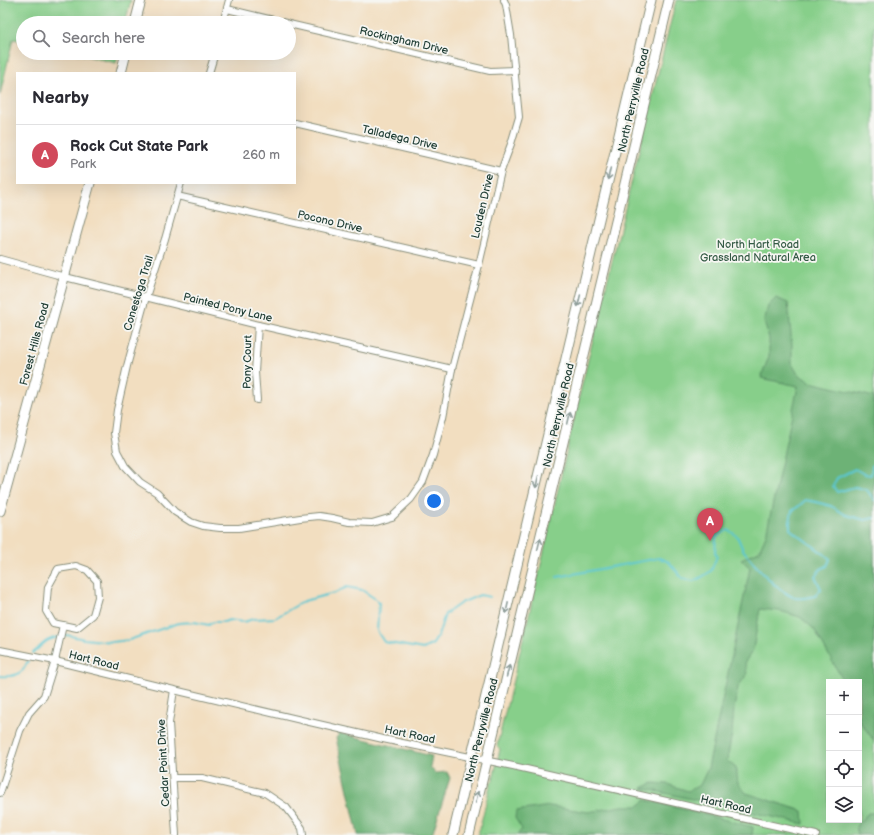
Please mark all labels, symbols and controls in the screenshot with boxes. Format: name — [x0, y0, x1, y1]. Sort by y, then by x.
search box — [16, 16, 296, 60]
street label: Rockingham Drive — [358, 24, 450, 57]
icon: search — [30, 27, 52, 49]
text: Search here — [62, 29, 145, 48]
street label: North Perryville Road — [615, 47, 652, 153]
text: Nearby — [32, 88, 89, 108]
street label: Talladega Drive — [361, 122, 439, 153]
text: Rock Cut State Park — [70, 137, 208, 156]
text: A — [41, 147, 49, 163]
text: 260 m — [242, 147, 280, 163]
text: Park — [70, 156, 96, 172]
one-way arrow — [605, 167, 613, 180]
street label: Louden Drive — [469, 172, 496, 240]
street label: Pocono Drive — [296, 208, 364, 235]
park label: North Hart Road Grassland Natural Area — [700, 238, 816, 264]
street label: Conestoga Trail — [121, 254, 156, 332]
street label: Painted Pony Lane — [182, 290, 274, 325]
one-way arrow — [575, 294, 583, 307]
street label: Forest Hills Road — [17, 301, 52, 387]
street label: Pony Court — [241, 334, 254, 389]
street label: North Perryville Road — [540, 362, 577, 468]
one-way arrow — [566, 412, 574, 425]
one-way arrow — [532, 475, 540, 488]
your location — [424, 491, 444, 511]
pin: A — [697, 508, 723, 541]
one-way arrow — [535, 538, 543, 551]
one-way arrow — [502, 601, 510, 614]
street label: Hart Road — [67, 648, 120, 673]
one-way arrow — [505, 664, 512, 677]
street label: North Perryville Road — [462, 677, 501, 783]
map controls — [826, 679, 862, 823]
button: + — [826, 679, 862, 715]
button: − — [826, 715, 862, 751]
street label: Cedar Point Drive — [155, 718, 172, 807]
street label: Hart Road — [383, 723, 436, 746]
button: locate — [826, 751, 862, 787]
button: layers — [826, 787, 862, 823]
one-way arrow — [474, 791, 482, 804]
street label: Hart Road — [699, 792, 752, 817]

